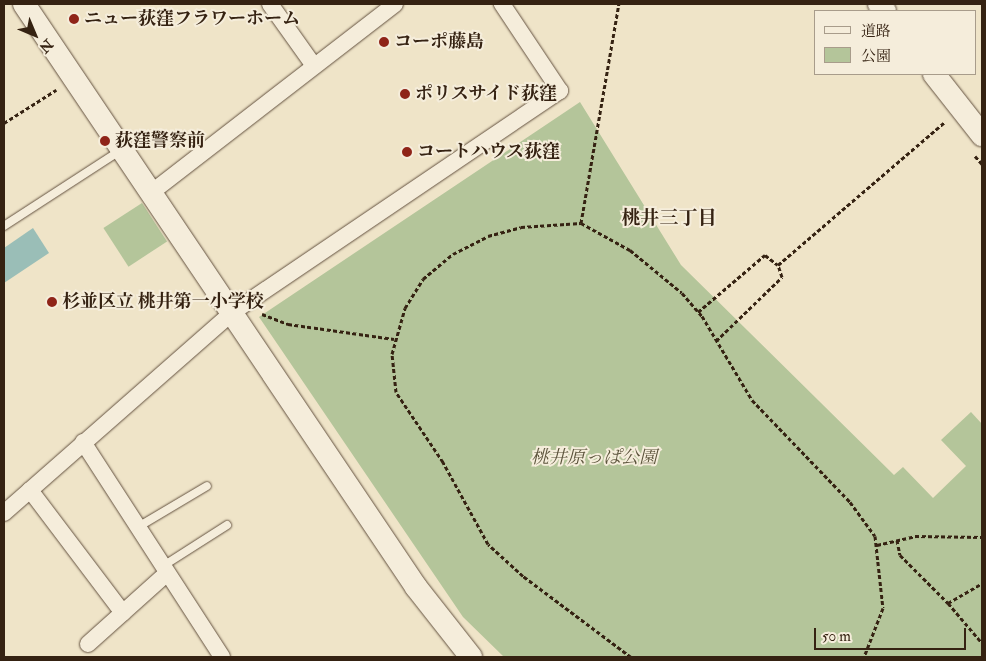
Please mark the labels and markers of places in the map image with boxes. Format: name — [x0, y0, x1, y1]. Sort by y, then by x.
place label: ニュー荻窪フラワーホーム — [84, 8, 300, 30]
marker: ニュー荻窪フラワーホーム — [68, 13, 80, 25]
place label: コーポ藤島 — [394, 31, 484, 53]
marker: コーポ藤島 — [378, 36, 390, 48]
place label: ポリスサイド荻窪 — [415, 83, 559, 105]
marker: ポリスサイド荻窪 — [399, 88, 411, 100]
place label: 荻窪警察前 — [115, 130, 205, 152]
marker: 荻窪警察前 — [99, 135, 111, 147]
place label: コートハウス荻窪 — [417, 141, 561, 163]
marker: コートハウス荻窪 — [401, 146, 413, 158]
place label: 杉並区立 桃井第一小学校 — [62, 291, 264, 313]
marker: 杉並区立 桃井第一小学校 — [46, 296, 58, 308]

